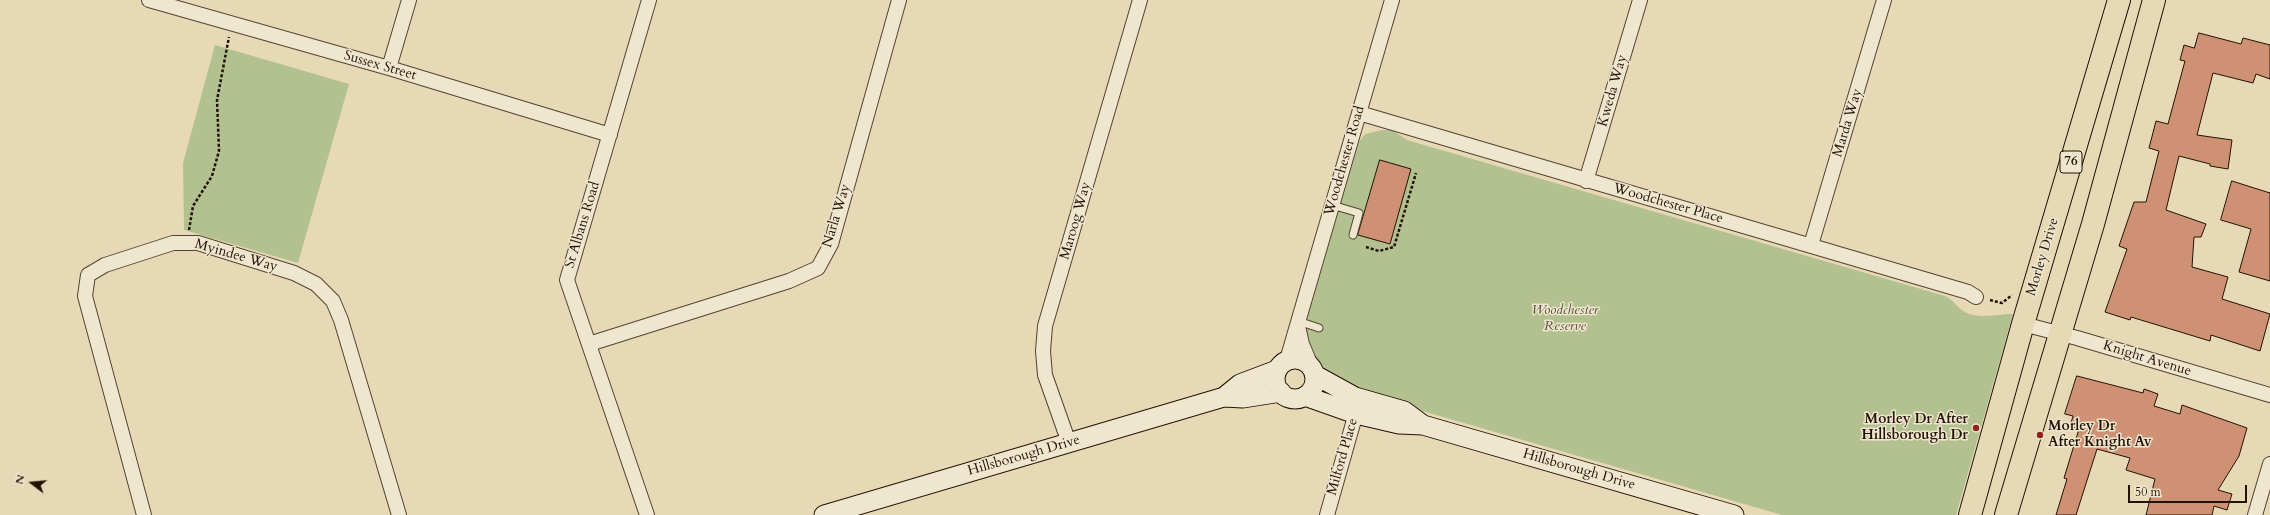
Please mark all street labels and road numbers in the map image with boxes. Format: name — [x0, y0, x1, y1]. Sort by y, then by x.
street label: Sussex Street — [342, 48, 418, 84]
street label: Kweda Way — [1595, 53, 1631, 129]
street label: Marda Way — [1830, 87, 1866, 159]
street label: Woodchester Road — [1321, 104, 1369, 218]
road number: 76 — [2060, 151, 2082, 173]
street label: St Albans Road — [562, 180, 604, 270]
street label: Maroog Way — [1057, 180, 1095, 262]
street label: Woodchester Place — [1611, 180, 1725, 228]
street label: Narla Way — [819, 182, 855, 250]
street label: Morley Drive — [2023, 216, 2063, 298]
street label: Myindee Way — [193, 236, 279, 276]
street label: Knight Avenue — [2101, 338, 2193, 380]
street label: Milford Place — [1324, 416, 1362, 498]
street label: Hillsborough Drive — [966, 432, 1082, 480]
street label: Hillsborough Drive — [1521, 446, 1637, 494]

